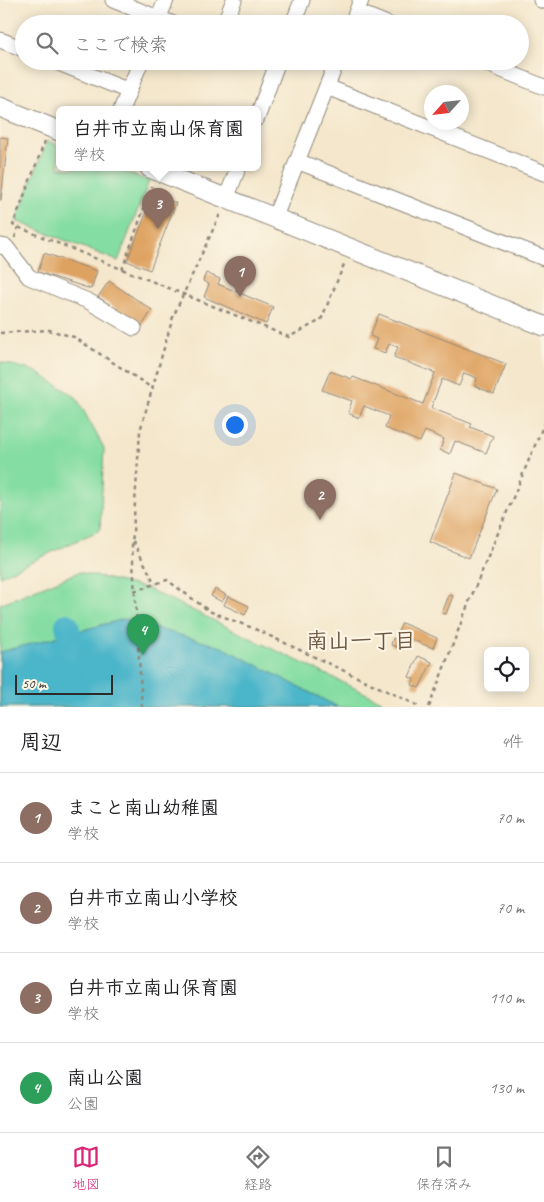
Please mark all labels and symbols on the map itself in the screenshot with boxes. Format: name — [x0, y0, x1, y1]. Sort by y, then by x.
north arrow — [424, 85, 469, 130]
pin: 3 — [142, 188, 174, 229]
pin: 1 — [224, 256, 256, 297]
your location — [222, 412, 248, 438]
pin: 2 — [304, 479, 336, 520]
pin: 4 — [127, 614, 159, 655]
district label: 南山一丁目 — [306, 627, 416, 655]
scale bar — [15, 672, 112, 695]

